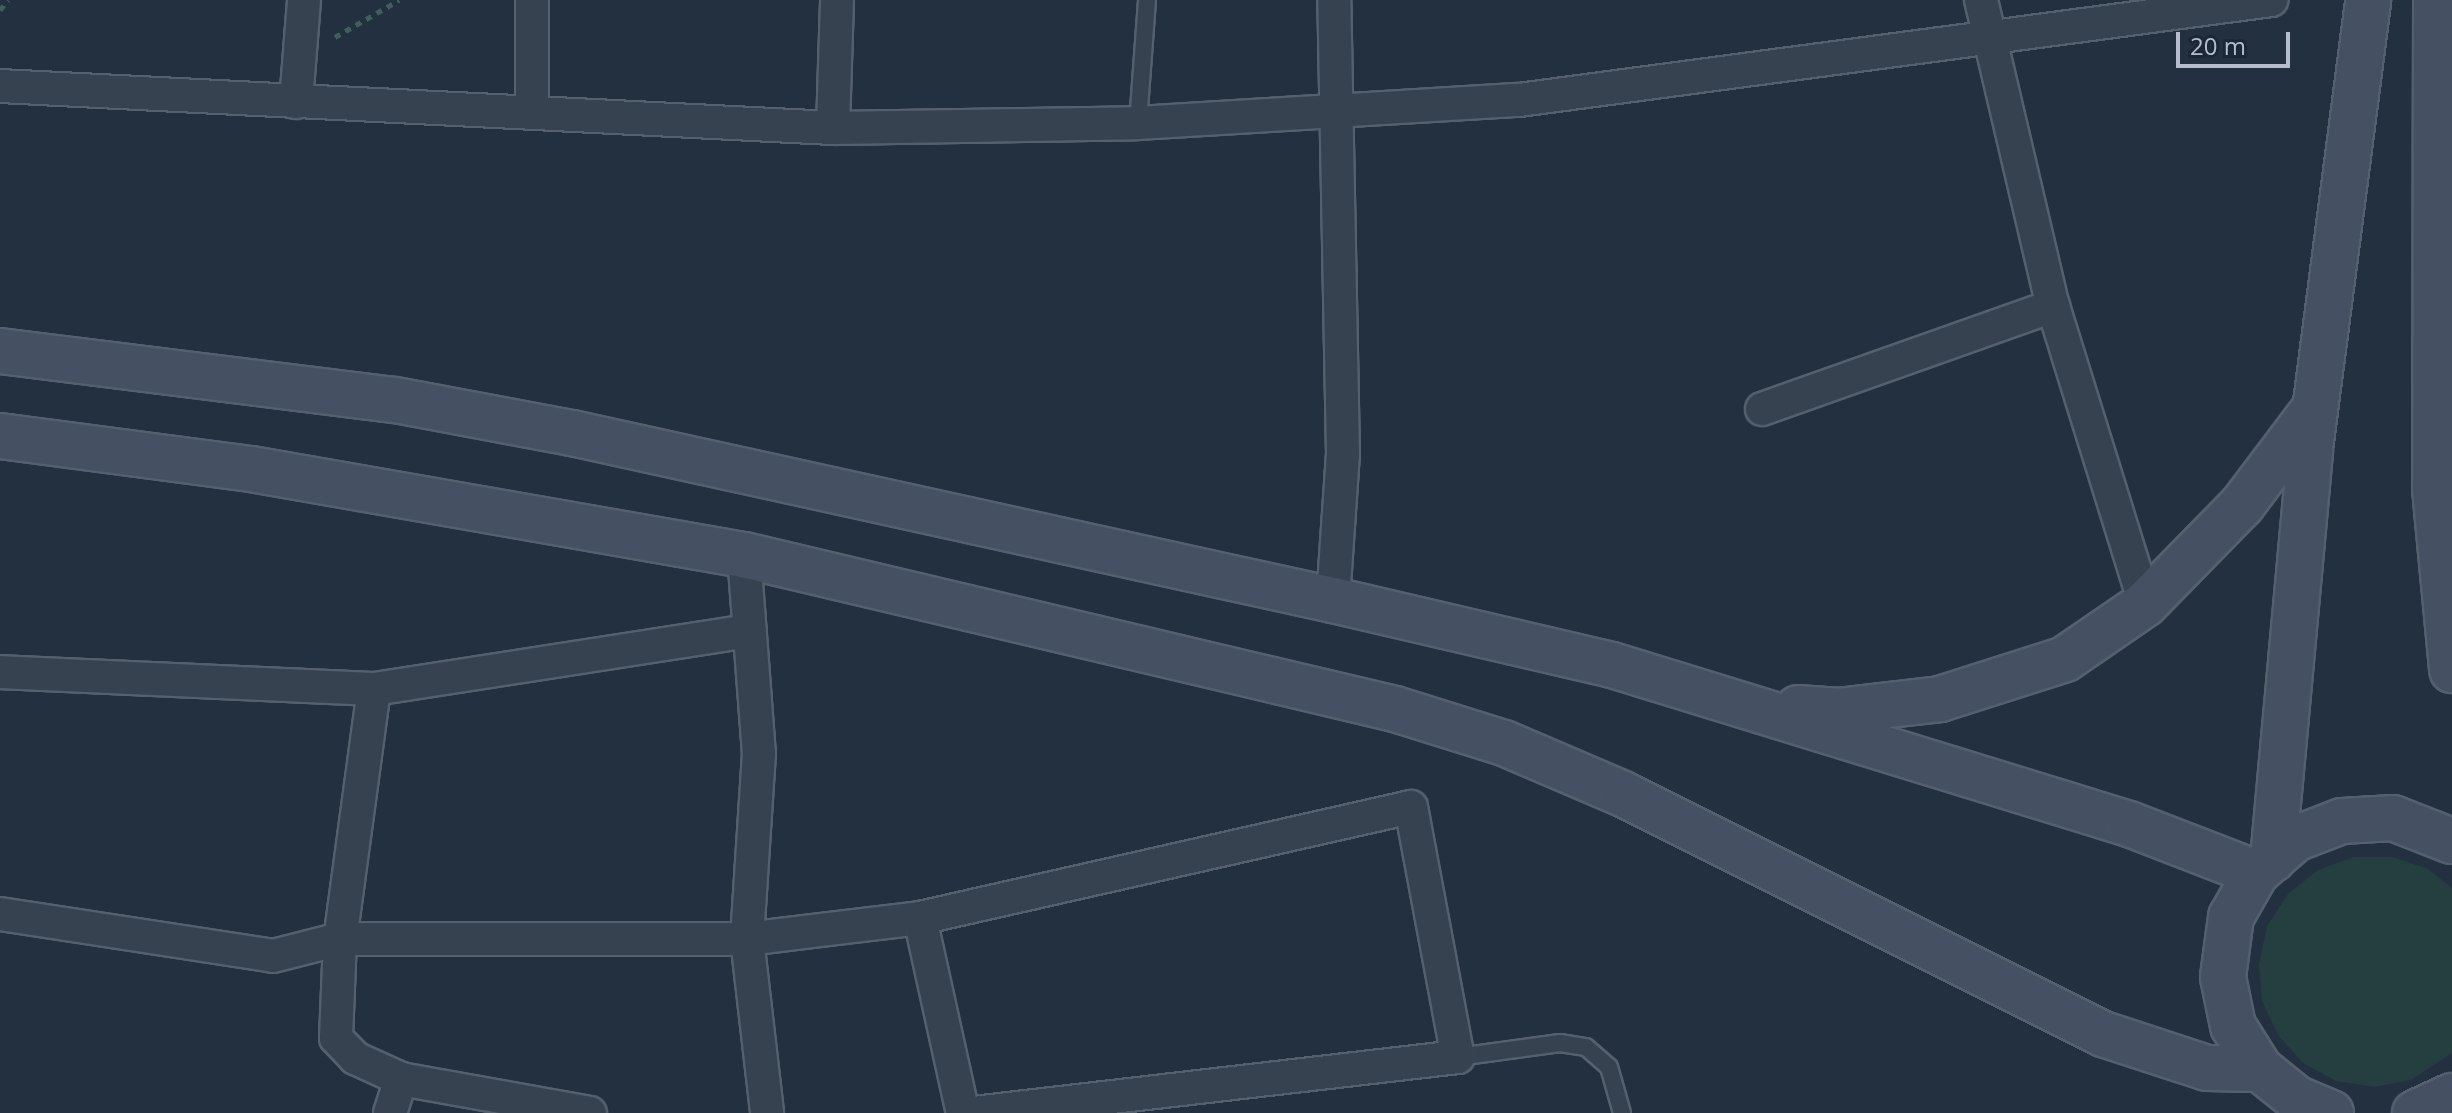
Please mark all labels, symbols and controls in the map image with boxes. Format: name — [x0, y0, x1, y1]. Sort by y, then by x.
scale bar — [2180, 16, 2294, 66]
text: 20 m — [2190, 29, 2246, 62]

